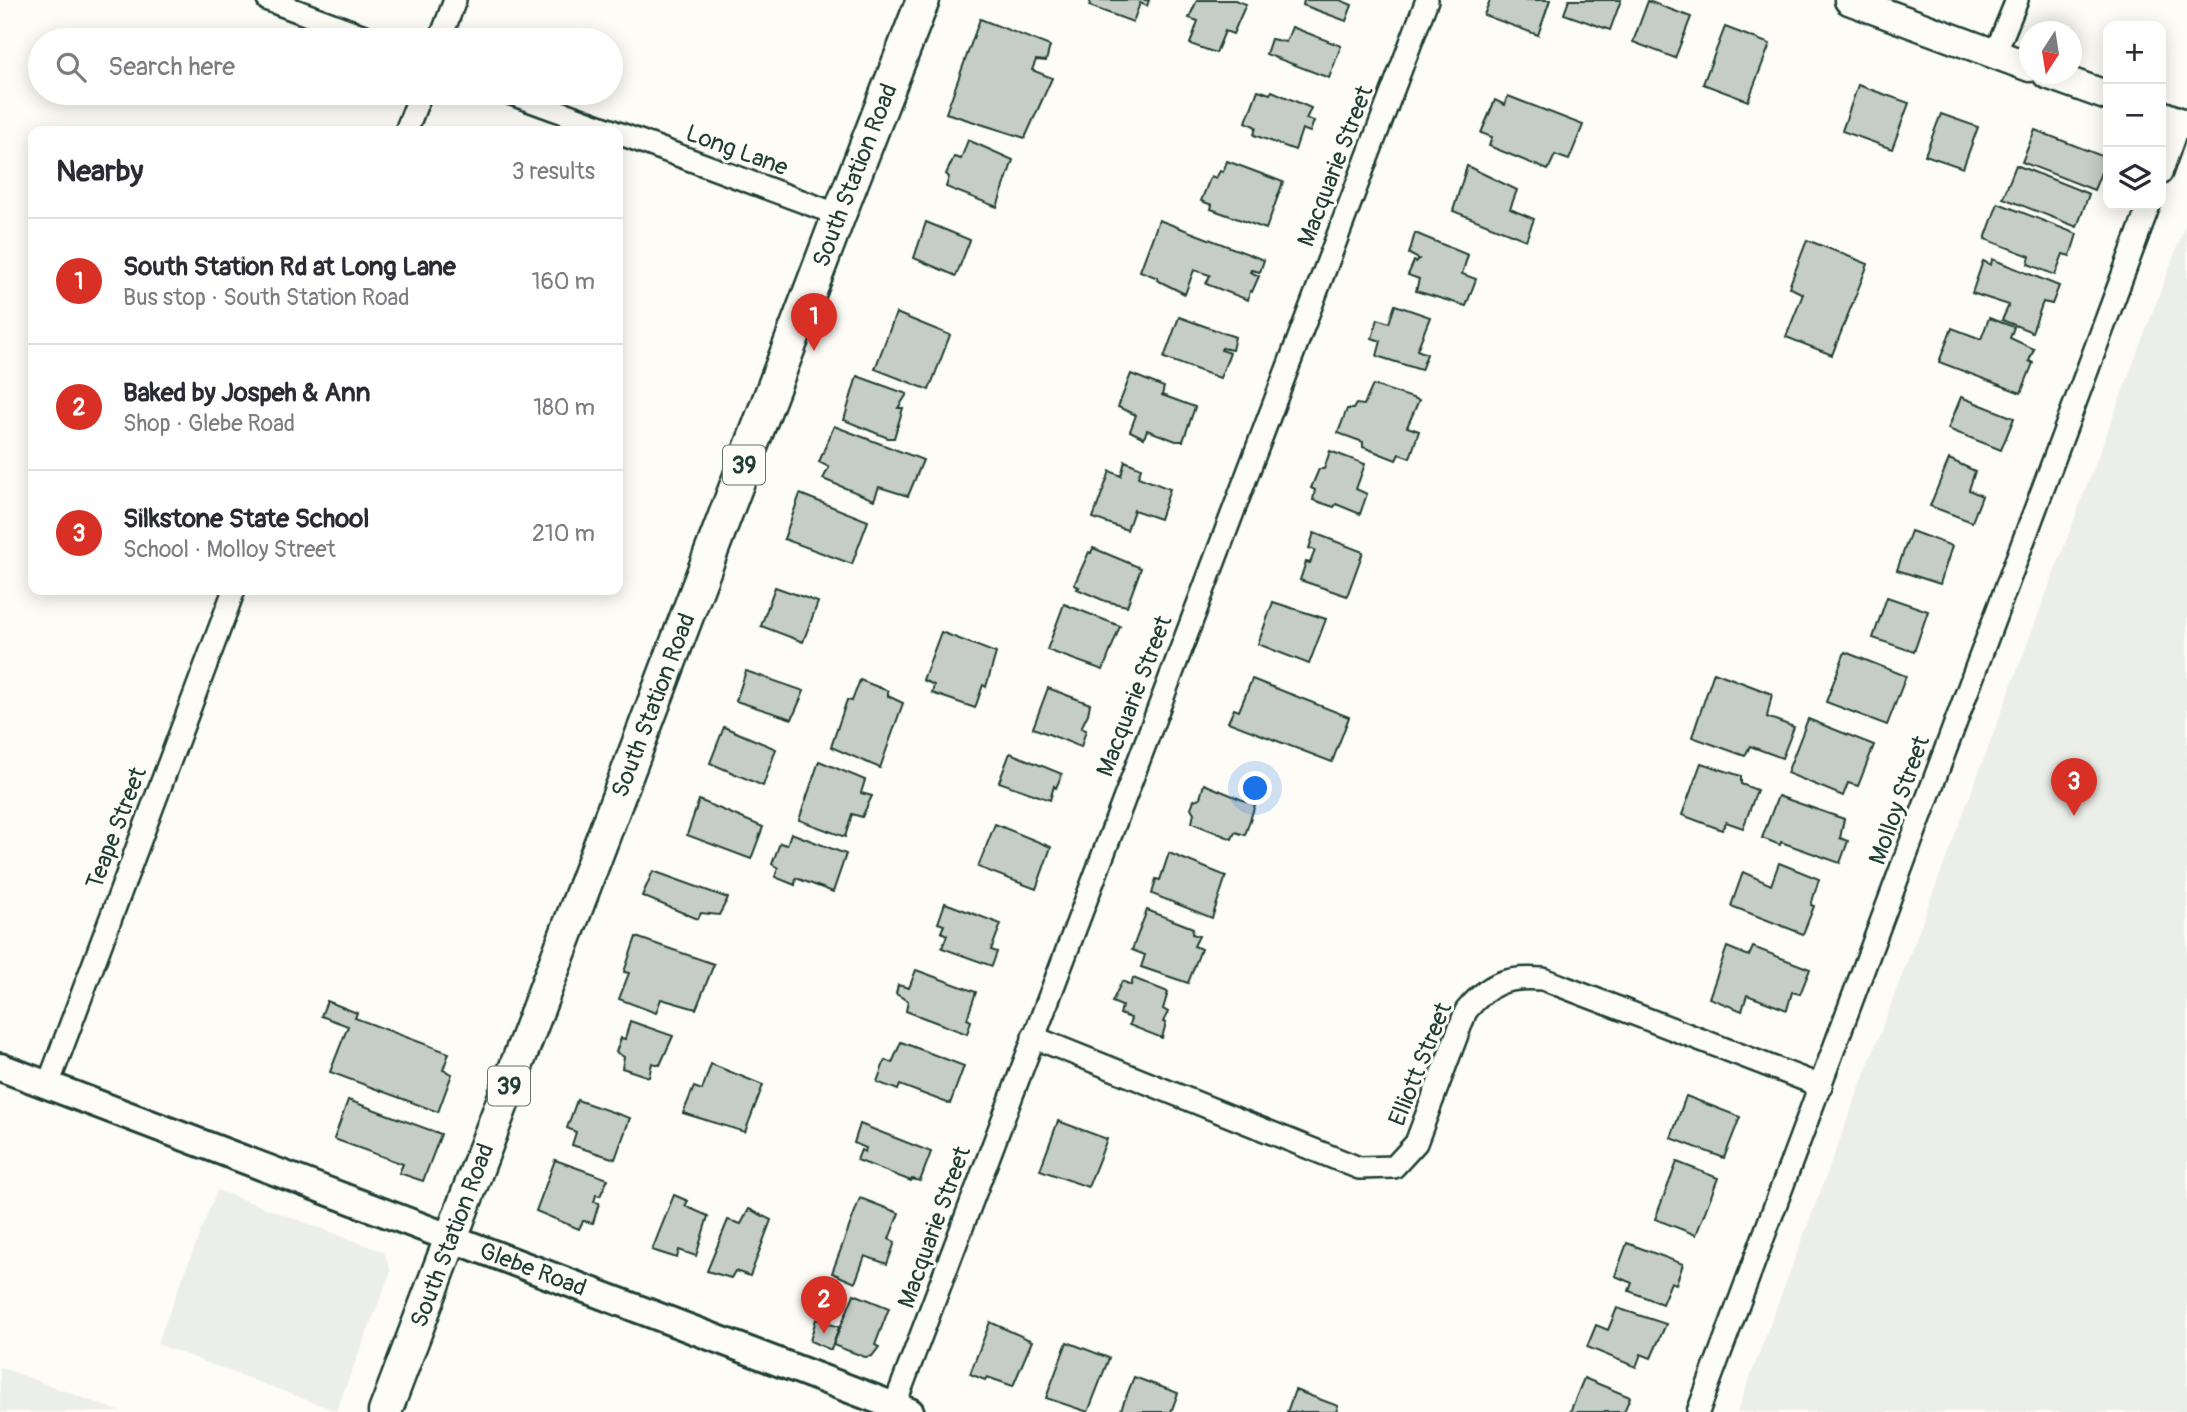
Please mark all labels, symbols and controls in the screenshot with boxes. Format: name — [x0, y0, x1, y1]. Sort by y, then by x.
north arrow — [2019, 21, 2082, 84]
map controls — [2103, 21, 2166, 210]
button: + — [2103, 21, 2166, 84]
search box — [28, 28, 623, 105]
icon: search — [52, 48, 90, 86]
text: Search here — [108, 51, 235, 83]
street label: South Station Road — [807, 79, 904, 271]
street label: Macquarie Street — [1291, 81, 1380, 251]
button: − — [2103, 84, 2166, 147]
street label: Long Lane — [682, 119, 792, 182]
button: layers — [2103, 147, 2166, 210]
text: Nearby — [56, 153, 143, 190]
text: 3 results — [512, 157, 595, 186]
text: South Station Rd at Long Lane — [123, 251, 456, 283]
text: 1 — [75, 267, 84, 296]
text: 160 m — [531, 267, 595, 296]
text: Bus stop · South Station Road — [123, 283, 409, 312]
pin: 1 — [791, 293, 837, 351]
text: Baked by Jospeh & Ann — [123, 377, 371, 409]
text: 2 — [73, 393, 85, 422]
text: 180 m — [533, 393, 595, 422]
text: Shop · Glebe Road — [123, 409, 295, 438]
road number: 39 — [723, 446, 765, 485]
text: Silkstone State School — [123, 503, 369, 535]
text: 3 — [73, 519, 85, 548]
text: 210 m — [532, 519, 595, 548]
text: School · Molloy Street — [123, 535, 336, 564]
street label: South Station Road — [606, 609, 702, 801]
street label: Macquarie Street — [1090, 611, 1179, 781]
street label: Molloy Street — [1863, 731, 1936, 869]
pin: 3 — [2051, 758, 2097, 816]
street label: Teape Street — [80, 763, 153, 893]
your location — [1238, 771, 1272, 805]
street label: Elliott Street — [1383, 998, 1459, 1130]
road number: 39 — [488, 1066, 530, 1106]
street label: South Station Road — [404, 1139, 501, 1332]
street label: Macquarie Street — [892, 1142, 977, 1312]
street label: Glebe Road — [475, 1236, 590, 1303]
pin: 2 — [801, 1276, 847, 1334]

